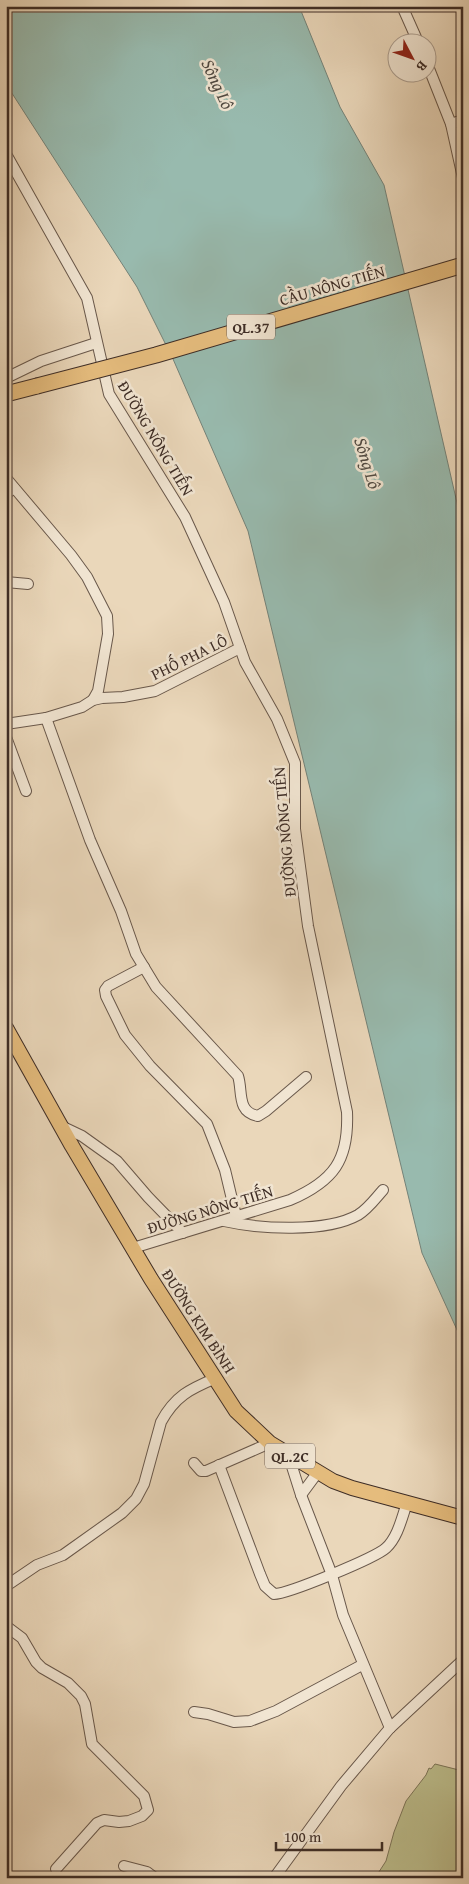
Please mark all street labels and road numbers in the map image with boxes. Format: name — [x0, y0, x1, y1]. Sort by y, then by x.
street label: CẦU NÔNG TIẾN — [276, 257, 388, 311]
road number: QL.37 — [227, 314, 275, 340]
street label: ĐƯỜNG NÔNG TIẾN — [112, 376, 201, 500]
street label: PHỐ PHA LÔ — [146, 627, 232, 686]
street label: ĐƯỜNG NÔNG TIẾN — [265, 766, 302, 898]
street label: ĐƯỜNG NÔNG TIẾN — [144, 1177, 276, 1240]
street label: ĐƯỜNG KIM BÌNH — [156, 1264, 242, 1378]
road number: QL.2C — [265, 1444, 315, 1468]

